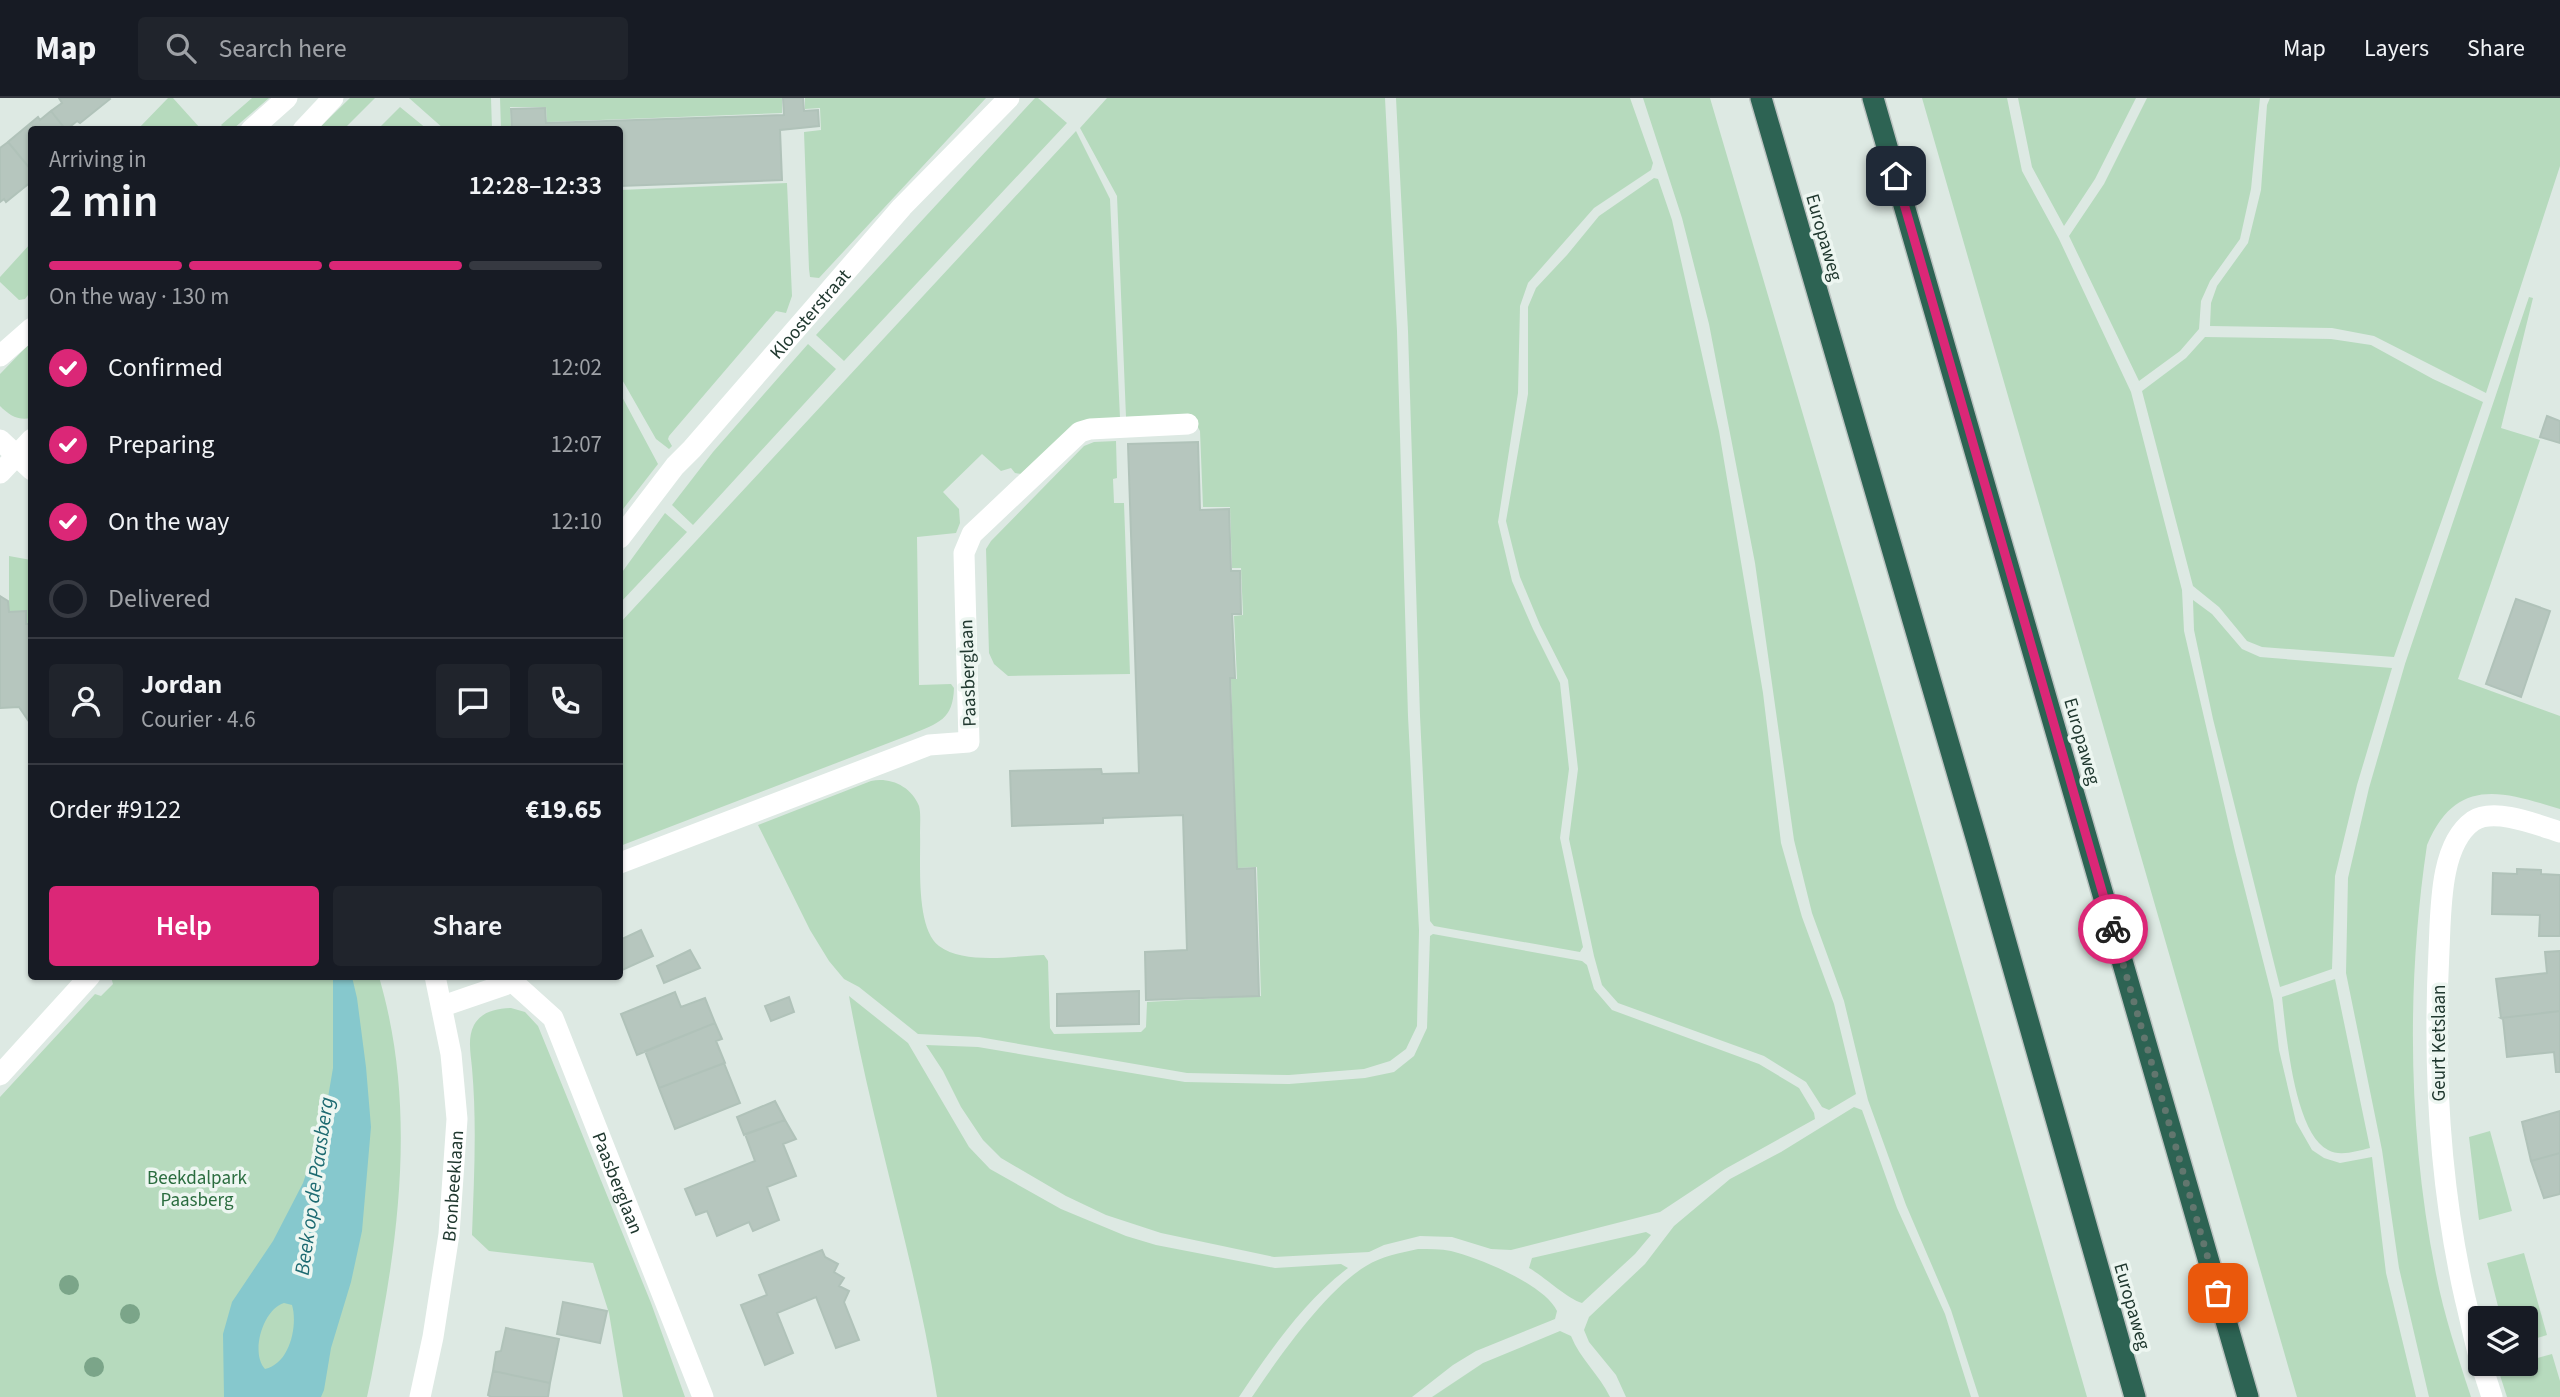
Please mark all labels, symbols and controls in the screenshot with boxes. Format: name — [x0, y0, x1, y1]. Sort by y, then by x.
search box — [138, 17, 628, 80]
text: Map — [35, 25, 96, 72]
icon: search — [162, 29, 200, 67]
text: Search here — [218, 30, 347, 67]
text: Map — [2283, 31, 2326, 66]
text: Layers — [2364, 31, 2429, 66]
text: Share — [2467, 31, 2525, 66]
text: Arriving in — [49, 143, 147, 176]
pin — [1866, 146, 1926, 206]
icon: home — [1877, 157, 1915, 195]
text: 12:28–12:33 — [469, 167, 602, 204]
text: 2 min — [49, 169, 158, 234]
street label: Europaweg — [1798, 191, 1849, 284]
street label: Kloosterstraat — [764, 263, 858, 366]
text: On the way · 130 m — [49, 280, 229, 313]
icon: check — [49, 349, 87, 387]
text: Confirmed — [108, 349, 223, 386]
text: 12:02 — [551, 351, 602, 384]
icon: check — [49, 426, 87, 464]
text: Preparing — [108, 426, 214, 463]
text: 12:07 — [551, 428, 602, 461]
icon: check — [49, 503, 87, 541]
text: On the way — [108, 503, 229, 540]
text: 12:10 — [551, 505, 602, 538]
text: Delivered — [108, 580, 211, 617]
street label: Paasberglaan — [953, 619, 984, 727]
button: person — [49, 664, 123, 738]
button: chat — [436, 664, 510, 738]
button: phone — [528, 664, 602, 738]
text: Jordan — [141, 666, 222, 703]
street label: Europaweg — [2056, 695, 2107, 788]
text: Courier · 4.6 — [141, 703, 256, 736]
text: Order #9122 — [49, 791, 181, 828]
text: €19.65 — [526, 791, 602, 828]
button: Help — [49, 886, 319, 966]
button: Share — [333, 886, 602, 966]
courier — [2078, 894, 2148, 964]
icon: bike — [2094, 910, 2132, 948]
street label: Geurt Ketslaan — [2426, 985, 2453, 1101]
water label: Beek op de Paasberg — [287, 1095, 341, 1277]
street label: Paasberglaan — [584, 1128, 649, 1238]
street label: Bronbeeklaan — [436, 1129, 471, 1244]
park label: Beekdalpark Paasberg — [147, 1165, 248, 1214]
street label: Europaweg — [2106, 1260, 2157, 1353]
pin — [2188, 1263, 2248, 1323]
icon: bag — [2199, 1274, 2237, 1312]
map controls — [2468, 1306, 2538, 1376]
button: layers — [2468, 1306, 2538, 1376]

